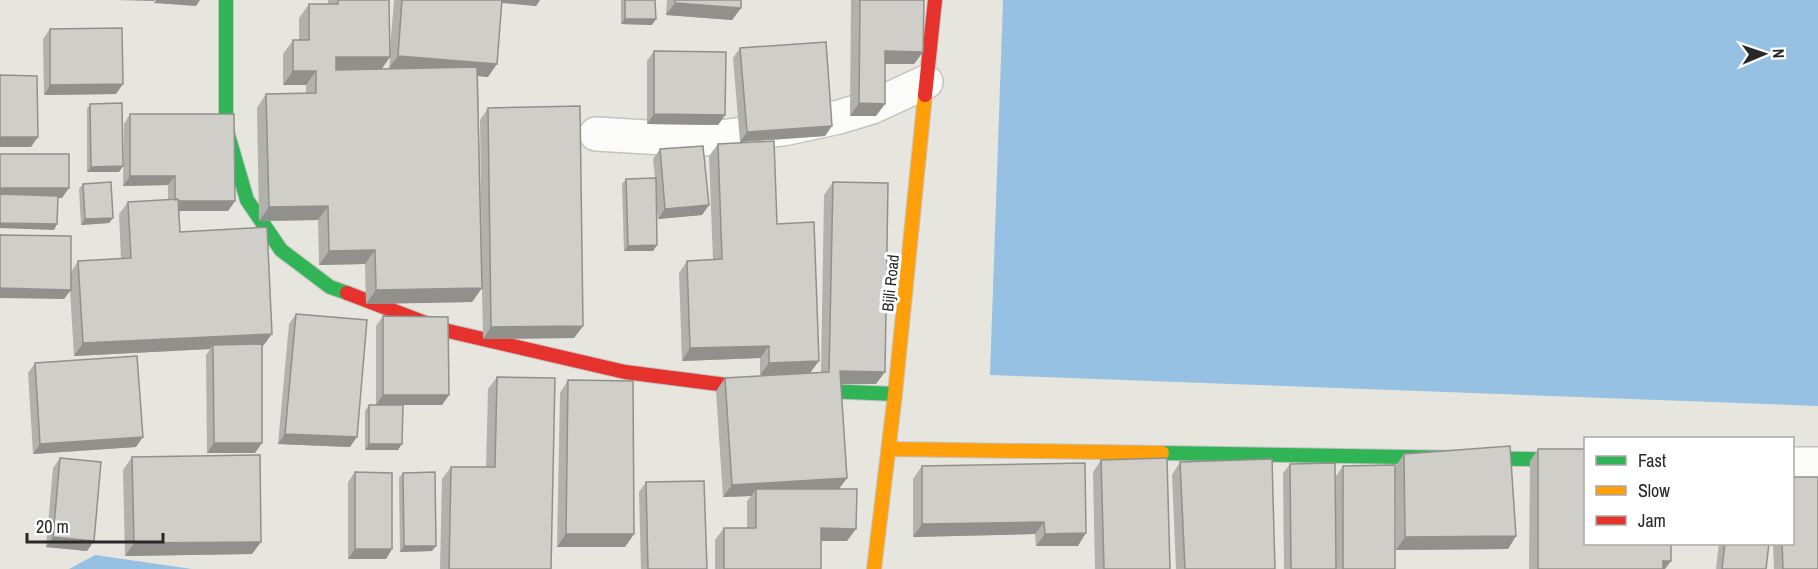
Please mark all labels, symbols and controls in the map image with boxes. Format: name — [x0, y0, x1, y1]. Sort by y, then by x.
north arrow — [1734, 24, 1794, 84]
text: N — [1768, 48, 1790, 59]
street label: Bijli Road — [876, 254, 904, 312]
legend — [1584, 437, 1794, 545]
text: Fast — [1638, 448, 1666, 473]
text: Slow — [1638, 478, 1670, 503]
scale bar — [27, 506, 164, 544]
text: Jam — [1638, 508, 1666, 533]
text: 20 m — [36, 514, 69, 539]

